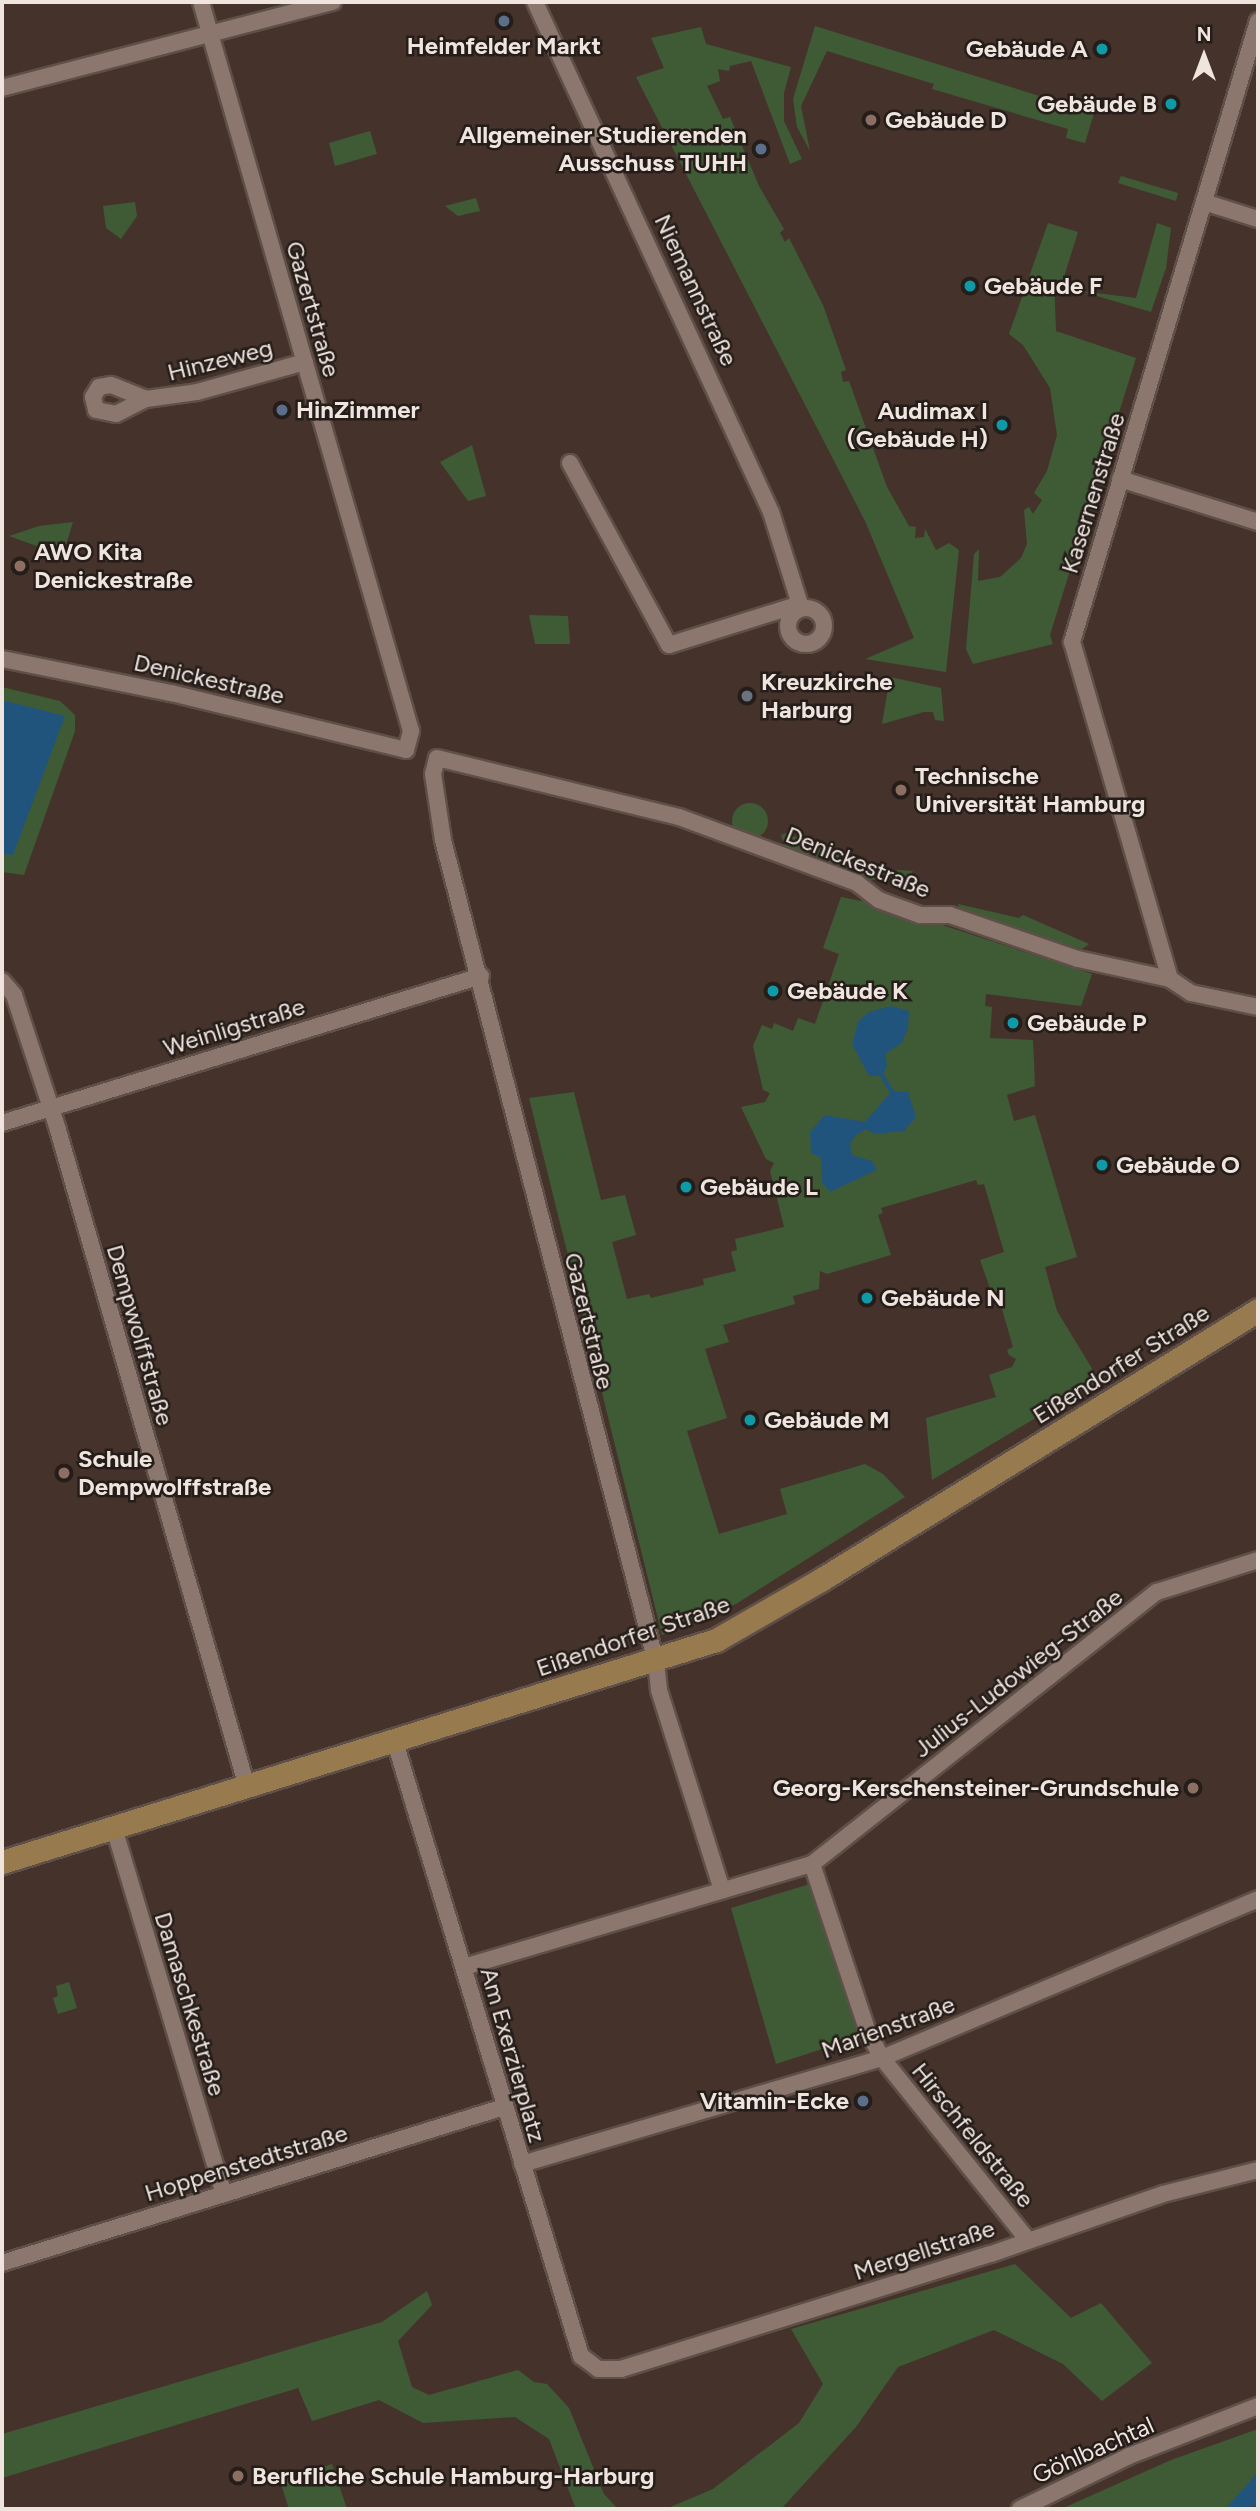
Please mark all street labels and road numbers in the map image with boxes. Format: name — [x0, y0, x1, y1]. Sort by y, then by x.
street label: Niemannstraße — [648, 210, 744, 370]
street label: Gazertstraße — [280, 238, 346, 380]
street label: Hinzeweg — [164, 333, 276, 387]
street label: Kasernenstraße — [1055, 409, 1131, 577]
street label: Denickestraße — [131, 648, 287, 710]
street label: Denickestraße — [782, 820, 934, 904]
street label: Weinligstraße — [160, 992, 308, 1062]
street label: Dempwolffstraße — [100, 1241, 180, 1429]
street label: Gazertstraße — [558, 1250, 620, 1392]
street label: Eißendorfer Straße — [1027, 1298, 1215, 1430]
street label: Julius-Ludowieg-Straße — [908, 1583, 1128, 1763]
street label: Eißendorfer Straße — [533, 1589, 733, 1683]
street label: Damaschkestraße — [148, 1909, 232, 2099]
street label: Am Exerzierplatz — [474, 1964, 552, 2146]
street label: Marienstraße — [817, 1990, 959, 2064]
street label: Hirschfeldstraße — [906, 2057, 1040, 2213]
street label: Hoppenstedtstraße — [141, 2118, 351, 2208]
street label: Mergellstraße — [850, 2214, 998, 2286]
street label: Göhlbachtal — [1028, 2410, 1158, 2490]

